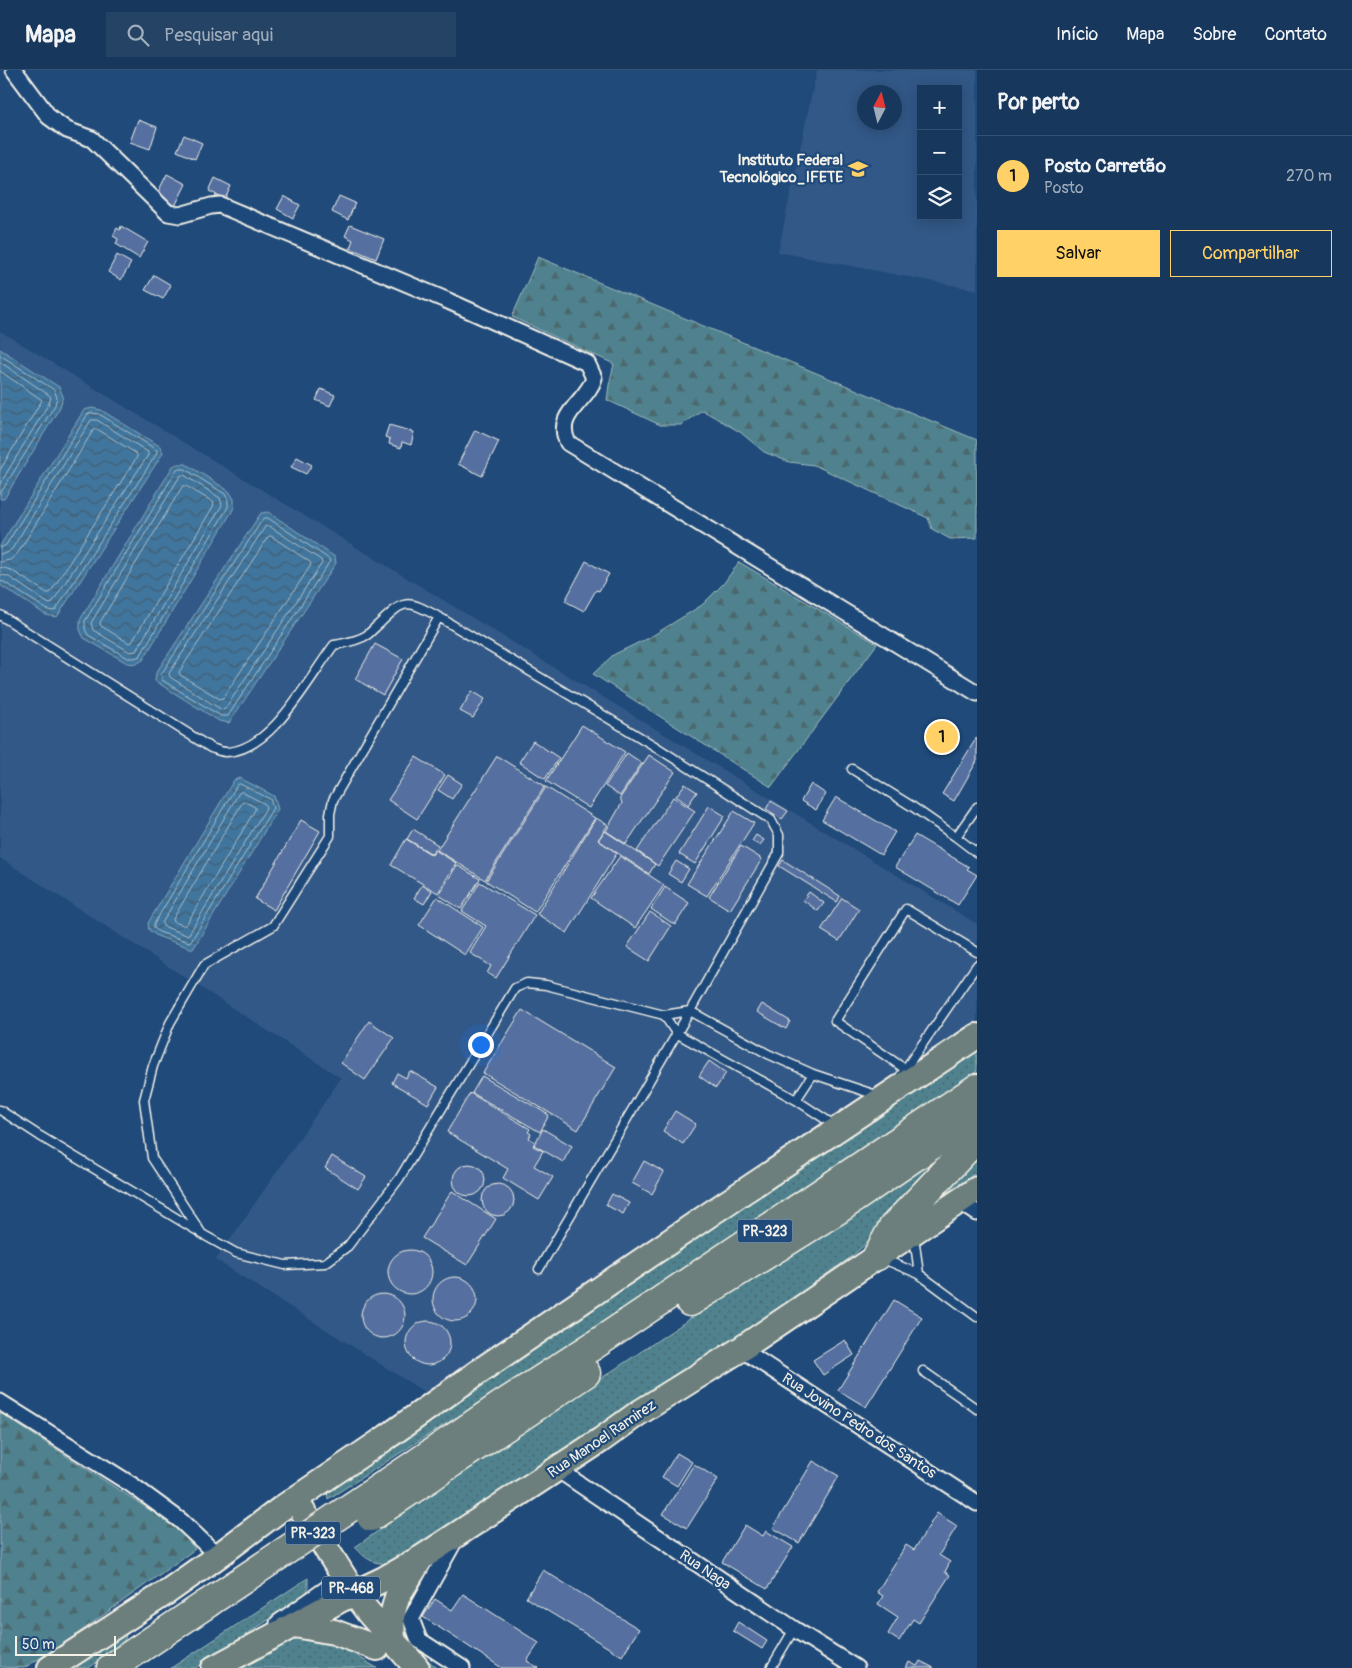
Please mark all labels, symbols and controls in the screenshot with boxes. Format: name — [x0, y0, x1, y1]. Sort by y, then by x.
search box — [106, 12, 456, 57]
text: Mapa — [25, 20, 76, 49]
icon: search — [124, 21, 152, 49]
text: Pesquisar aqui — [164, 23, 273, 47]
text: Início — [1056, 23, 1098, 46]
text: Mapa — [1126, 23, 1164, 46]
text: Sobre — [1192, 23, 1236, 46]
text: Contato — [1264, 23, 1327, 46]
north arrow — [857, 85, 902, 130]
map controls — [917, 85, 962, 220]
button: + — [917, 85, 962, 130]
text: Por perto — [997, 89, 1079, 116]
button: − — [917, 130, 962, 175]
place label: Instituto Federal Tecnológico_IFETE — [719, 151, 843, 187]
text: Posto Carretão — [1044, 154, 1166, 178]
school or university icon: Instituto Federal Tecnológico_IFETE — [847, 158, 869, 180]
text: 1 — [1010, 166, 1016, 186]
text: 270 m — [1286, 166, 1332, 186]
button: layers — [917, 175, 962, 220]
text: Posto — [1044, 178, 1084, 198]
button: Salvar — [997, 230, 1160, 277]
button: Compartilhar — [1170, 230, 1332, 277]
pin: 1 — [926, 718, 958, 756]
your location — [468, 1032, 494, 1058]
road number: PR-323 — [738, 1220, 792, 1242]
street label: Rua Jovino Pedro dos Santos — [778, 1369, 940, 1483]
street label: Rua Manoel Ramirez — [544, 1396, 660, 1482]
road number: PR-323 — [286, 1522, 340, 1545]
street label: Rua Naga — [676, 1546, 734, 1594]
road number: PR-468 — [322, 1576, 380, 1600]
scale bar — [15, 1633, 116, 1656]
text: 50 m — [22, 1636, 55, 1653]

